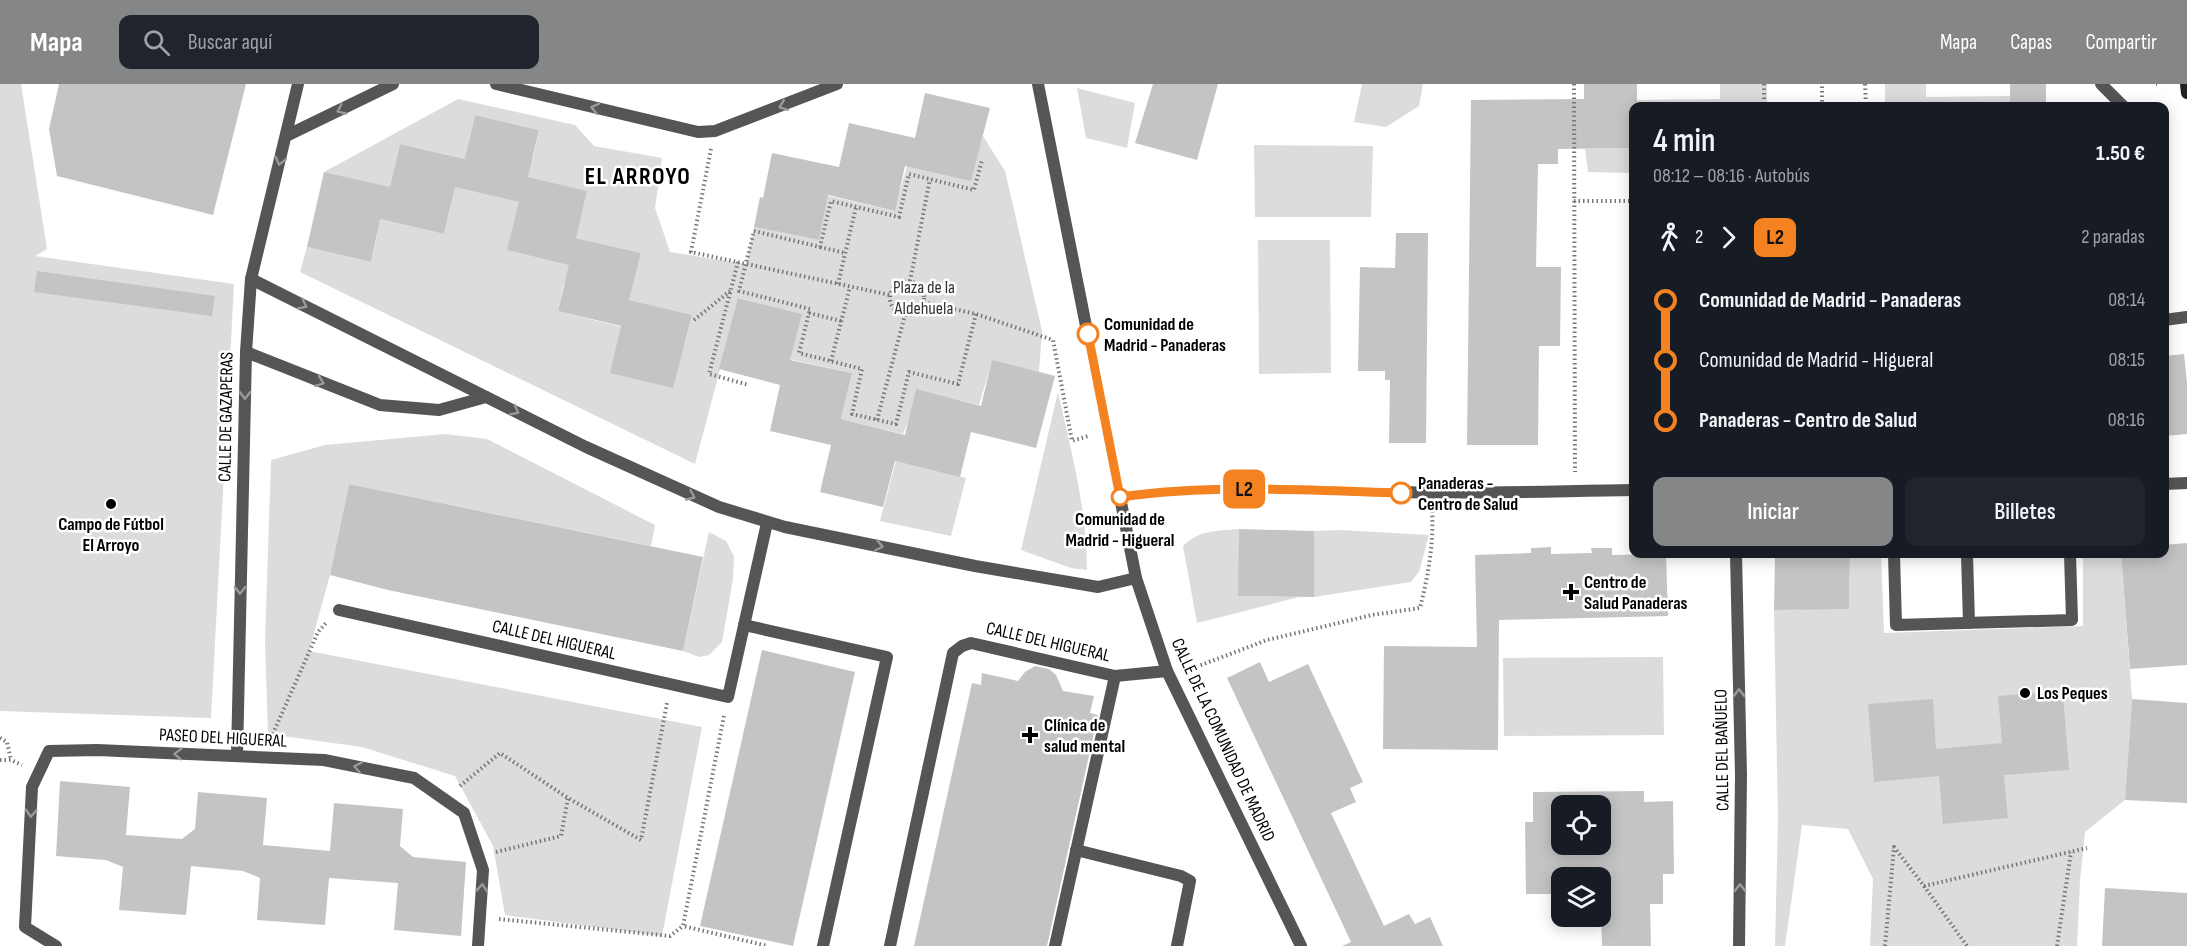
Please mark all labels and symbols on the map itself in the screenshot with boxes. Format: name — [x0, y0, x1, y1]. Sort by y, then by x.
one-way arrow — [778, 98, 789, 111]
one-way arrow — [336, 102, 347, 114]
one-way arrow — [590, 103, 600, 116]
one-way arrow — [274, 156, 287, 166]
district label: EL ARROYO — [585, 162, 691, 191]
park label: Plaza de la Aldehuela — [893, 277, 955, 319]
one-way arrow — [297, 298, 308, 310]
place label: Comunidad de Madrid - Panaderas — [1104, 314, 1226, 356]
marker: Comunidad de Madrid - Panaderas — [1077, 323, 1099, 345]
street label: CALLE DE GAZAPERAS — [214, 352, 238, 482]
one-way arrow — [313, 375, 324, 387]
one-way arrow — [239, 390, 251, 399]
one-way arrow — [509, 404, 520, 416]
line badge: L2 — [1217, 470, 1271, 508]
place label: Panaderas - Centro de Salud — [1418, 473, 1518, 515]
marker: Panaderas - Centro de Salud — [1390, 482, 1412, 504]
one-way arrow — [685, 488, 696, 500]
marker: Comunidad de Madrid - Higueral — [1111, 488, 1129, 506]
marker: Campo de Fútbol El Arroyo — [104, 497, 118, 511]
place label: Comunidad de Madrid - Higueral — [1066, 509, 1174, 551]
place label: Campo de Fútbol El Arroyo — [58, 514, 164, 556]
one-way arrow — [874, 539, 884, 552]
place label: Centro de Salud Panaderas — [1584, 572, 1688, 614]
marker: Centro de Salud Panaderas — [1562, 583, 1580, 601]
one-way arrow — [234, 585, 247, 594]
street label: CALLE DEL HIGUERAL — [490, 616, 618, 665]
street label: CALLE DEL HIGUERAL — [984, 618, 1112, 667]
street label: CALLE DE LA COMUNIDAD DE MADRID — [1167, 635, 1279, 845]
place label: Los Peques — [2037, 683, 2108, 704]
marker: Los Peques — [2018, 686, 2032, 700]
one-way arrow — [1733, 688, 1746, 697]
street label: CALLE DEL BAÑUELO — [1710, 689, 1734, 811]
place label: Clínica de salud mental — [1044, 715, 1125, 757]
street label: PASEO DEL HIGUERAL — [159, 724, 288, 752]
marker: Clínica de salud mental — [1021, 726, 1039, 744]
one-way arrow — [174, 747, 183, 760]
one-way arrow — [354, 761, 364, 774]
one-way arrow — [24, 808, 37, 817]
one-way arrow — [475, 883, 488, 892]
one-way arrow — [1734, 883, 1746, 892]

